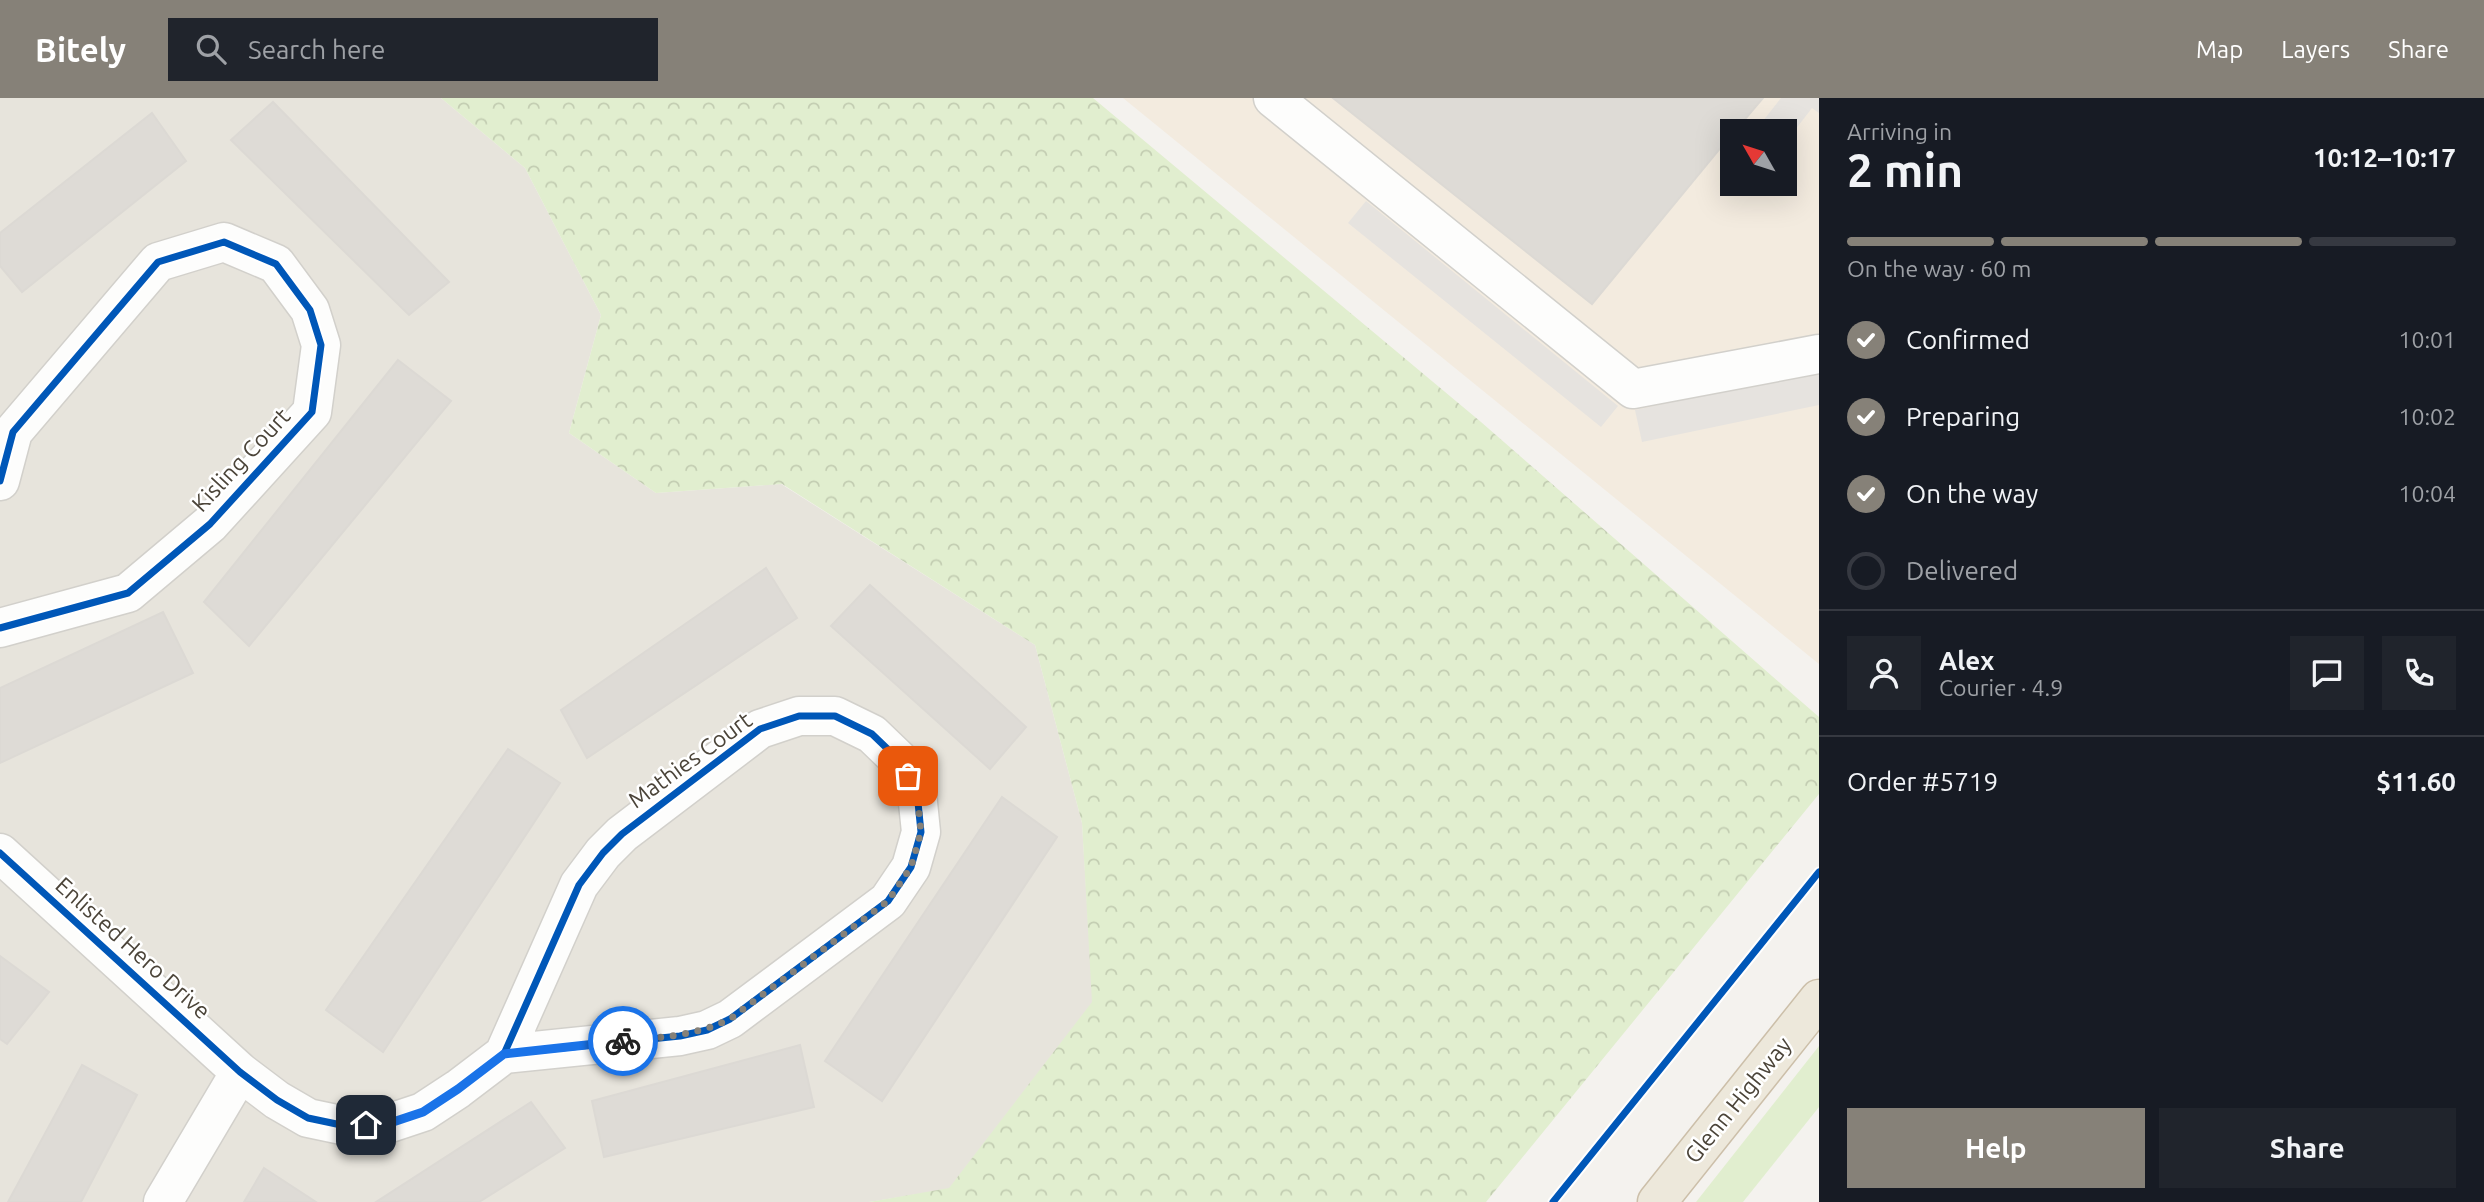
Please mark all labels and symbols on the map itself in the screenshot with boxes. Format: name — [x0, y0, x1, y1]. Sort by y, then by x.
north arrow — [1720, 119, 1797, 196]
street label: Kisling Court — [187, 403, 295, 516]
street label: Mathies Court — [623, 707, 756, 813]
pin — [878, 746, 938, 806]
street label: Enlisted Hero Drive — [51, 872, 215, 1023]
courier — [588, 1006, 658, 1076]
street label: Glenn Highway — [1679, 1032, 1796, 1167]
pin — [336, 1095, 396, 1155]

